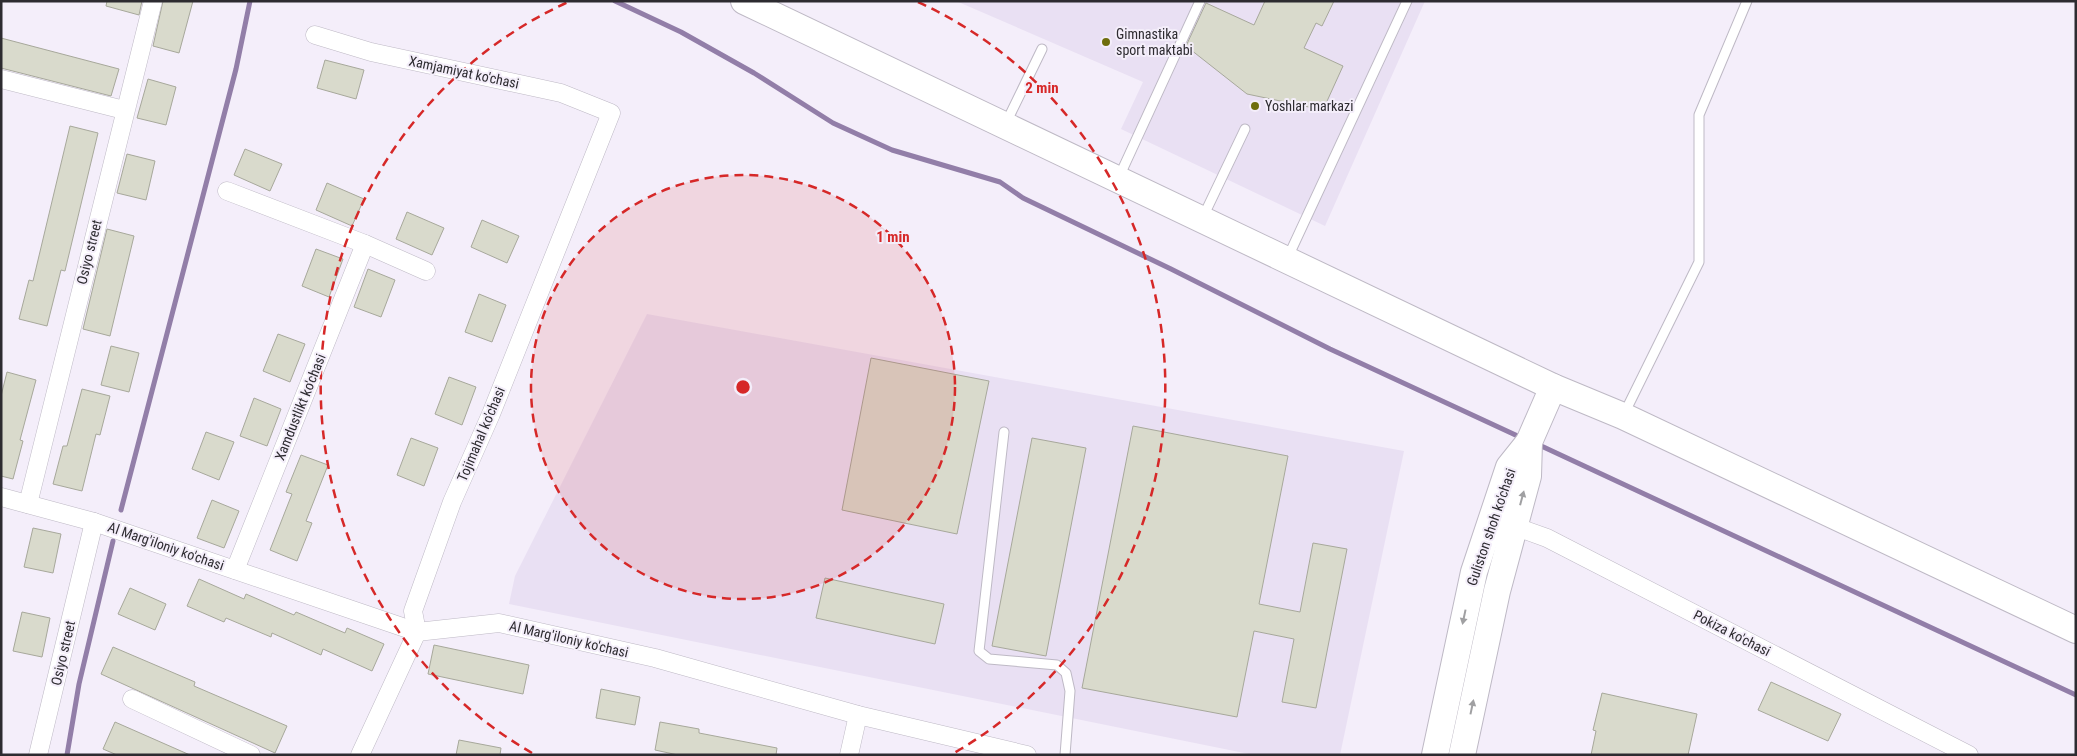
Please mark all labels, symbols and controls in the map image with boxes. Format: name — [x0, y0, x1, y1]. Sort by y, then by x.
place label: Gimnastika sport maktabi — [1116, 26, 1193, 58]
marker: Gimnastika sport maktabi — [1100, 36, 1112, 48]
street label: Xamjamiyat ko'chasi — [407, 52, 521, 92]
text: 2 min — [1025, 79, 1059, 97]
place label: Yoshlar markazi — [1265, 98, 1353, 114]
marker: Yoshlar markazi — [1249, 100, 1261, 112]
street label: Osiyo street — [73, 218, 105, 286]
text: 1 min — [876, 228, 910, 246]
street label: Xamdustlikt ko'chasi — [271, 351, 329, 463]
centre of rings — [734, 378, 752, 396]
street label: Tojimahal ko'chasi — [454, 384, 508, 484]
street label: Guliston shoh ko'chasi — [1463, 466, 1519, 588]
one-way arrow — [1518, 490, 1526, 506]
street label: Al Marg'iloniy ko'chasi — [106, 519, 226, 573]
street label: Pokiza ko'chasi — [1691, 607, 1773, 659]
one-way arrow — [1460, 610, 1468, 625]
street label: Al Marg'iloniy ko'chasi — [508, 618, 630, 660]
street label: Osiyo street — [48, 619, 78, 687]
one-way arrow — [1468, 700, 1476, 715]

